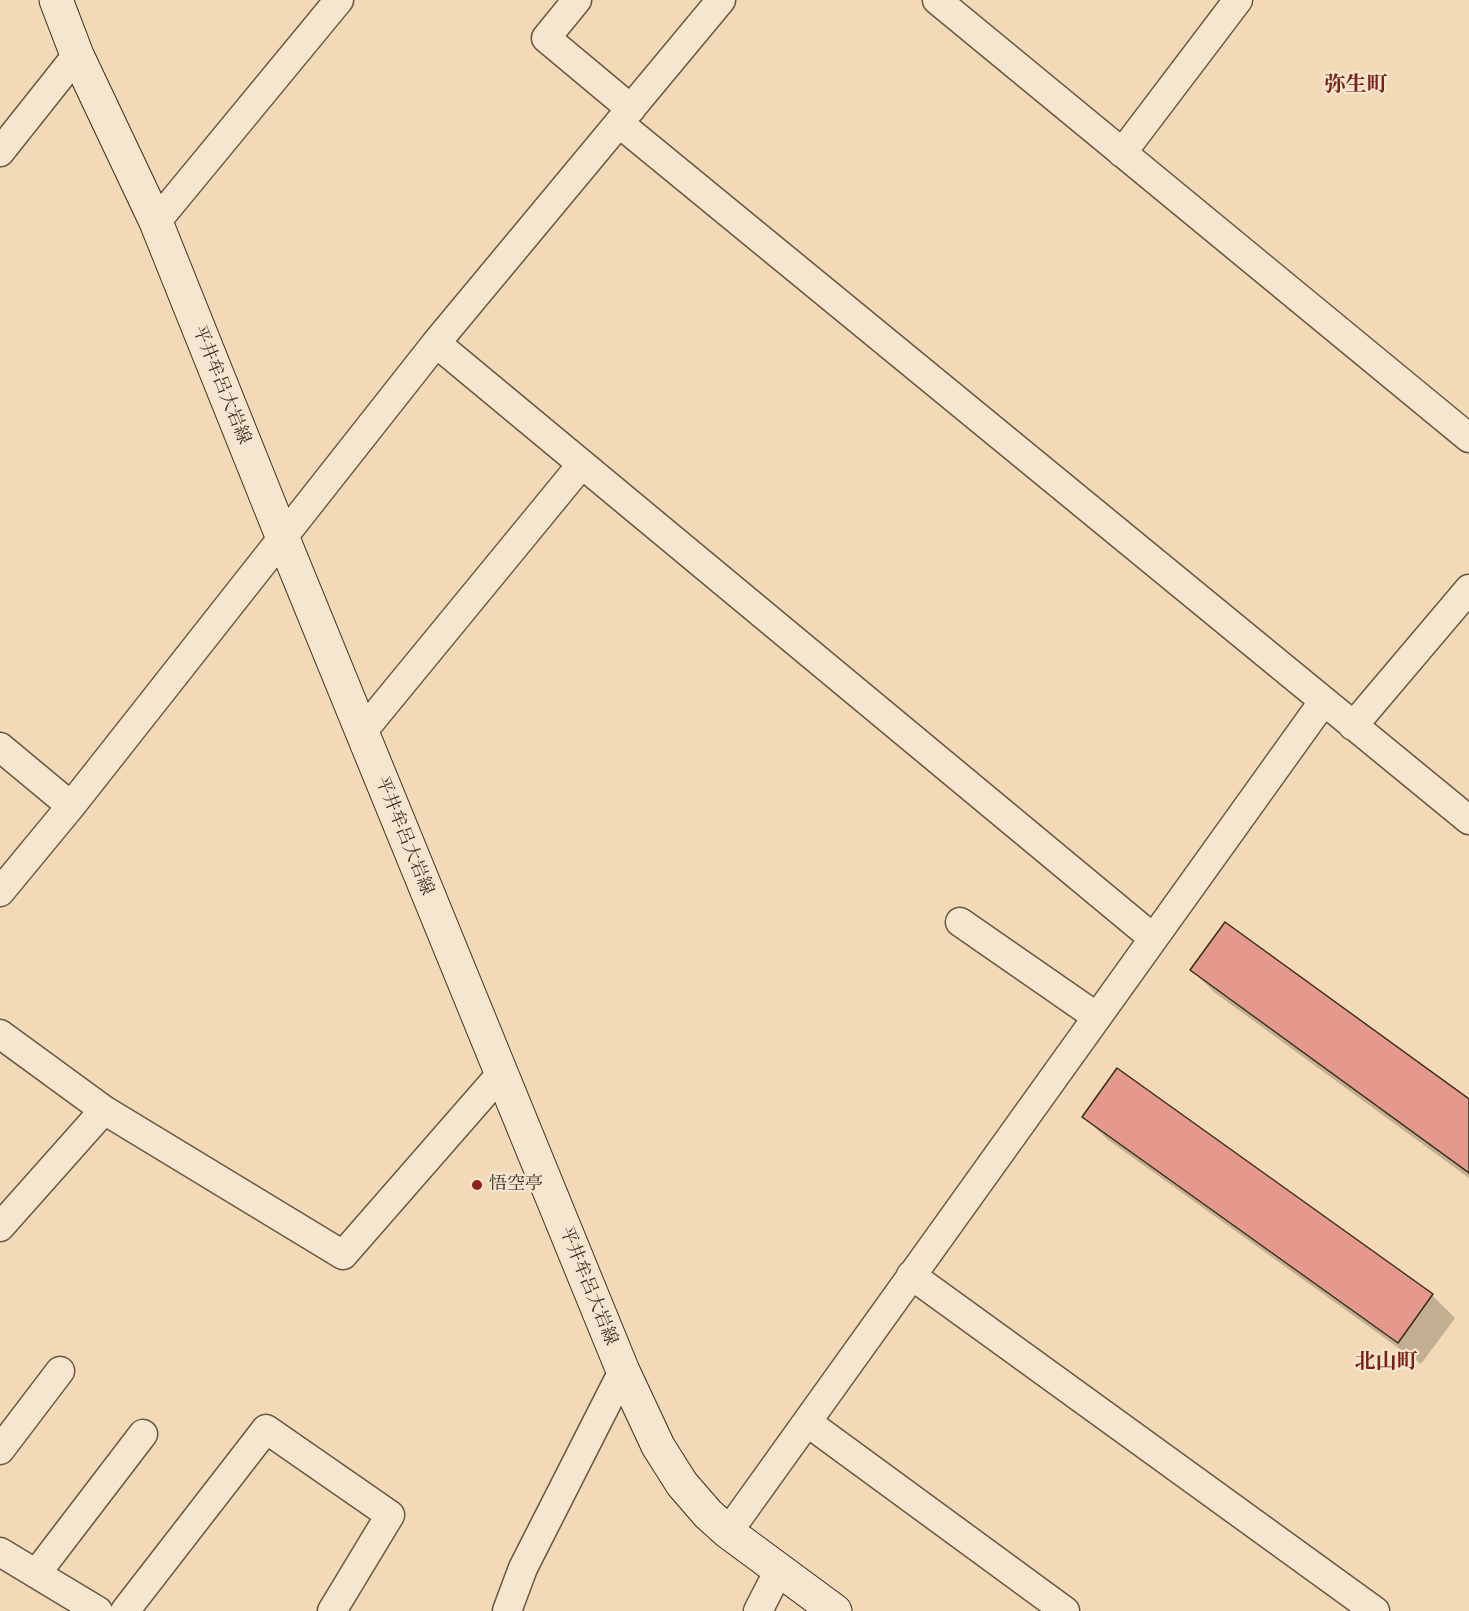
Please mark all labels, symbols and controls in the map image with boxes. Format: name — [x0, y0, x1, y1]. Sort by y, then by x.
district label: 弥生町 — [1325, 73, 1387, 99]
street label: 平井牟呂大岩線 — [187, 323, 255, 447]
street label: 平井牟呂大岩線 — [370, 774, 438, 898]
place label: 悟空亭 — [489, 1174, 543, 1196]
marker: 悟空亭 — [470, 1178, 484, 1192]
street label: 平井牟呂大岩線 — [554, 1224, 622, 1348]
district label: 北山町 — [1355, 1350, 1417, 1376]

